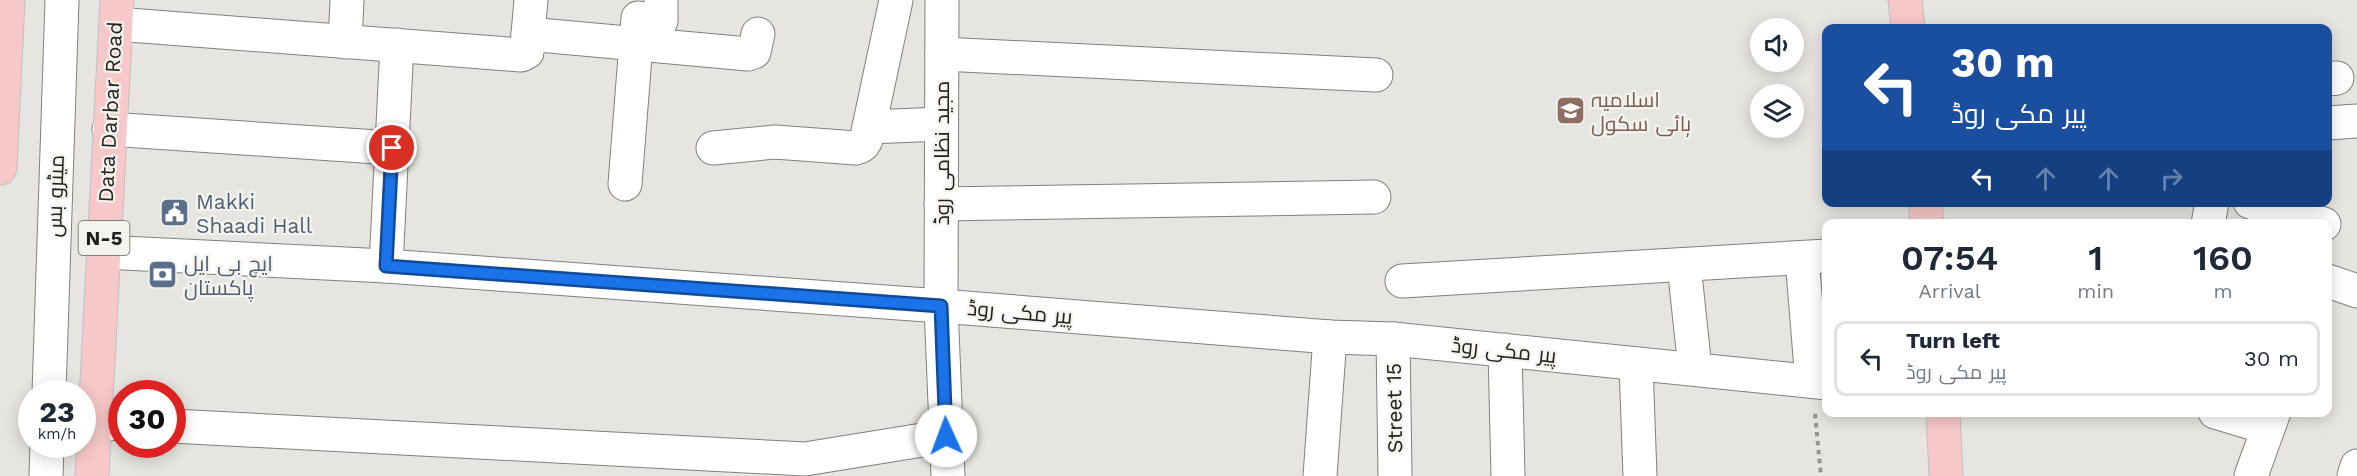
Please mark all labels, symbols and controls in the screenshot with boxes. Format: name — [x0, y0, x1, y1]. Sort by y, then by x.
map controls — [1750, 18, 1804, 138]
button: sound — [1750, 18, 1804, 72]
street label: Data Darbar Road — [93, 21, 127, 203]
text: 30 m — [1951, 38, 2055, 87]
icon: left — [1852, 48, 1930, 126]
street label: مجید نظامی روڈ — [929, 81, 955, 225]
button: layers — [1750, 84, 1804, 138]
place label: اسلامیہ ہائی سکول — [1591, 87, 1691, 138]
school or university icon: اسلامیہ ہائی سکول — [1554, 95, 1586, 127]
text: پیر مکی روڈ — [1951, 98, 2087, 130]
pin — [366, 122, 417, 173]
icon: arrive — [375, 131, 408, 164]
street label: میٹرو بس — [41, 154, 70, 238]
icon: left — [1966, 162, 1999, 195]
icon: ahead — [2029, 162, 2062, 195]
icon: ahead — [2092, 162, 2125, 195]
icon: right — [2155, 162, 2188, 195]
place label: Makki Shaadi Hall — [196, 189, 313, 238]
public building icon: Makki Shaadi Hall — [159, 197, 191, 229]
road number: N-5 — [78, 221, 130, 255]
text: 07:54 — [1901, 237, 1998, 279]
text: 1 — [2088, 237, 2103, 279]
text: 160 — [2193, 237, 2253, 279]
place label: ایچ بی ایل پاکستان — [184, 251, 273, 302]
bank icon: ایچ بی ایل پاکستان — [147, 259, 179, 291]
text: Arrival — [1918, 279, 1981, 303]
text: min — [2077, 279, 2114, 303]
text: m — [2214, 279, 2233, 303]
street label: پیر مکی روڈ — [966, 295, 1074, 331]
text: Turn left — [1906, 328, 2000, 353]
street label: پیر مکی روڈ — [1450, 332, 1558, 370]
icon: left — [1855, 342, 1888, 375]
text: 30 m — [2244, 346, 2299, 371]
text: پیر مکی روڈ — [1906, 360, 2006, 384]
street label: Street 15 — [1381, 363, 1407, 453]
speed limit sign: 30 — [108, 380, 186, 458]
text: 23 — [39, 394, 75, 429]
position arrow — [914, 404, 978, 468]
text: km/h — [38, 425, 76, 443]

